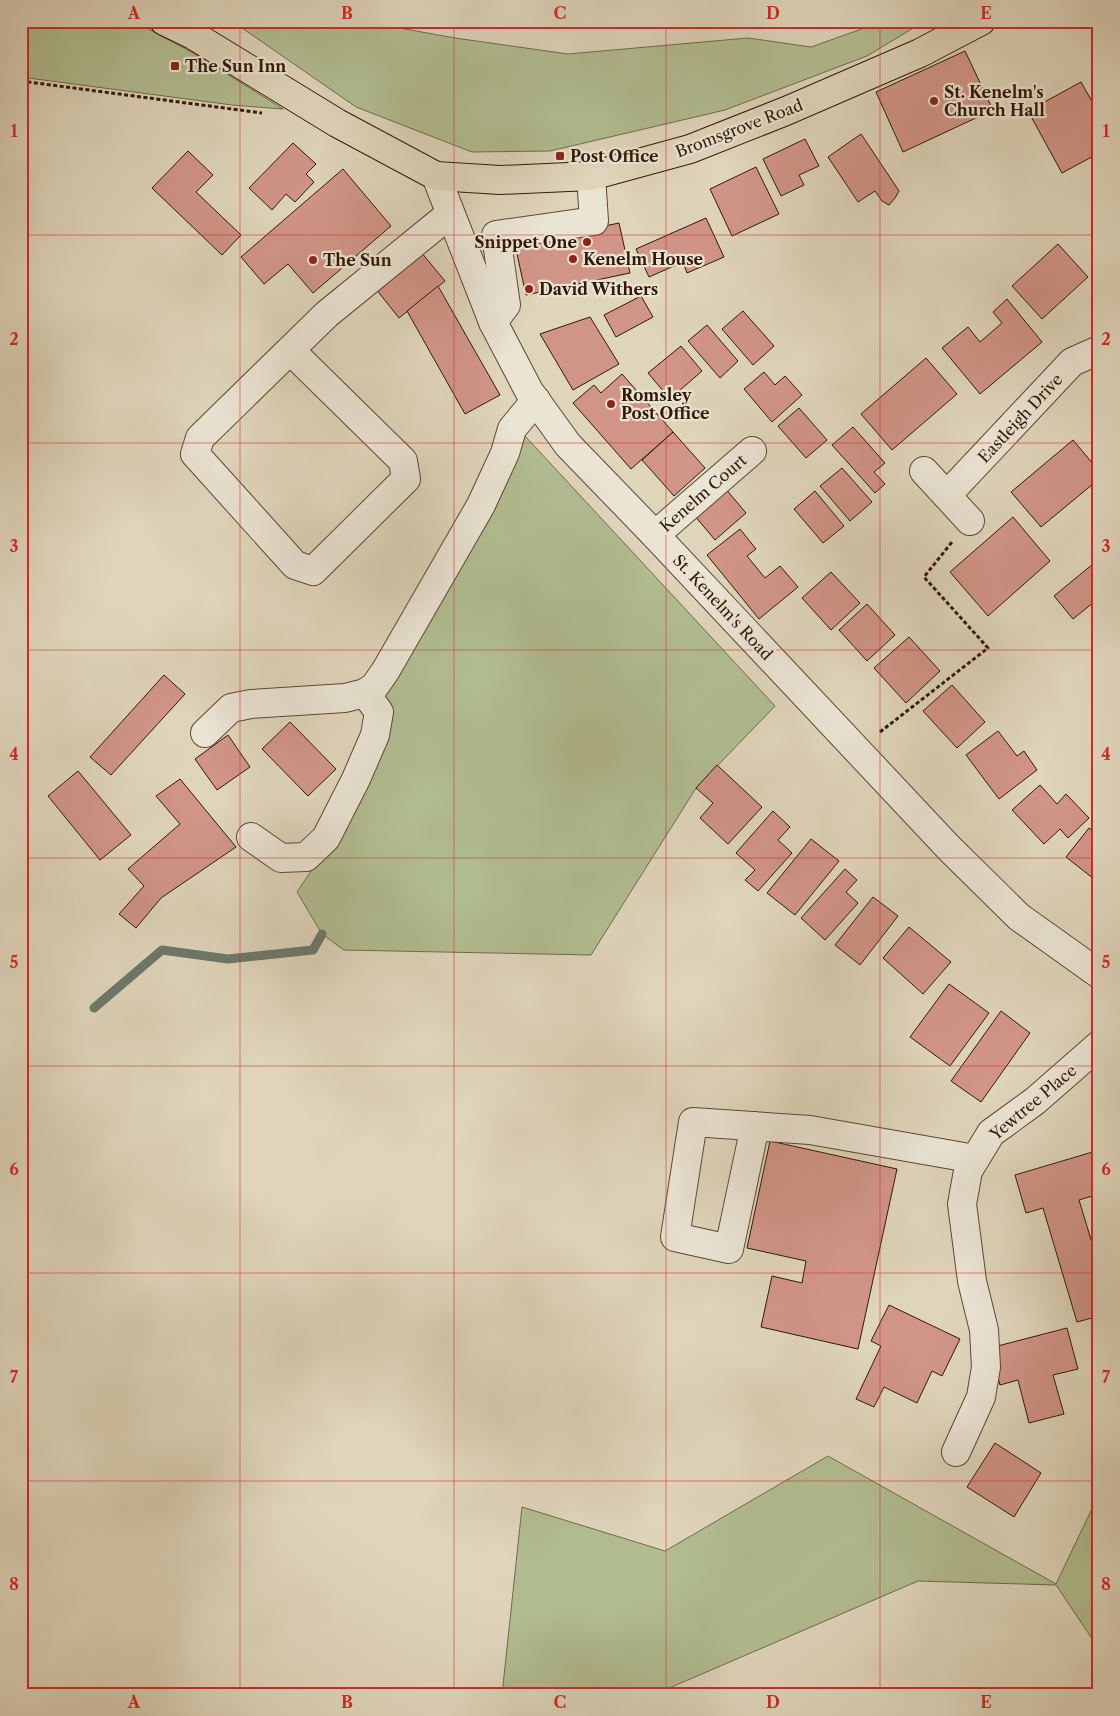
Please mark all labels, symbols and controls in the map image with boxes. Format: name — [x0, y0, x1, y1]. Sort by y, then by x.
text: A — [127, 3, 141, 23]
text: B — [341, 3, 353, 23]
text: C — [554, 3, 566, 23]
text: D — [766, 3, 780, 23]
text: E — [980, 3, 992, 23]
place label: The Sun Inn — [185, 56, 286, 76]
marker: The Sun Inn — [169, 60, 181, 72]
place label: St. Kenelm's Church Hall — [944, 82, 1045, 120]
street label: Bromsgrove Road — [673, 94, 806, 161]
marker: St. Kenelm's Church Hall — [928, 95, 940, 107]
text: 1 — [10, 121, 18, 141]
text: 1 — [1102, 121, 1110, 141]
place label: Post Office — [570, 146, 659, 166]
marker: Post Office — [554, 150, 566, 162]
place label: Snippet One — [474, 232, 577, 252]
marker: Snippet One — [581, 236, 593, 248]
place label: Kenelm House — [583, 249, 704, 269]
place label: The Sun — [323, 250, 392, 270]
marker: Kenelm House — [567, 253, 579, 265]
marker: The Sun — [307, 254, 319, 266]
place label: David Withers — [539, 279, 658, 299]
marker: David Withers — [523, 283, 535, 295]
text: 2 — [9, 329, 19, 349]
text: 2 — [1101, 329, 1111, 349]
street label: Eastleigh Drive — [974, 369, 1067, 467]
place label: Romsley Post Office — [621, 385, 710, 423]
marker: Romsley Post Office — [605, 398, 617, 410]
street label: Kenelm Court — [656, 450, 751, 536]
text: 3 — [9, 536, 19, 556]
text: 3 — [1101, 536, 1111, 556]
street label: St. Kenelm's Road — [669, 550, 777, 664]
text: 4 — [9, 744, 19, 764]
text: 4 — [1101, 744, 1111, 764]
text: 5 — [10, 952, 19, 972]
text: 5 — [1102, 952, 1111, 972]
street label: Yewtree Place — [985, 1060, 1080, 1145]
text: 6 — [9, 1159, 19, 1179]
text: 6 — [1101, 1159, 1111, 1179]
text: 7 — [10, 1367, 19, 1387]
text: 7 — [1102, 1367, 1111, 1387]
text: 8 — [9, 1574, 19, 1594]
text: 8 — [1101, 1574, 1111, 1594]
text: A — [127, 1692, 141, 1712]
text: B — [341, 1692, 353, 1712]
text: C — [554, 1692, 566, 1712]
text: D — [766, 1692, 780, 1712]
text: E — [980, 1692, 992, 1712]

